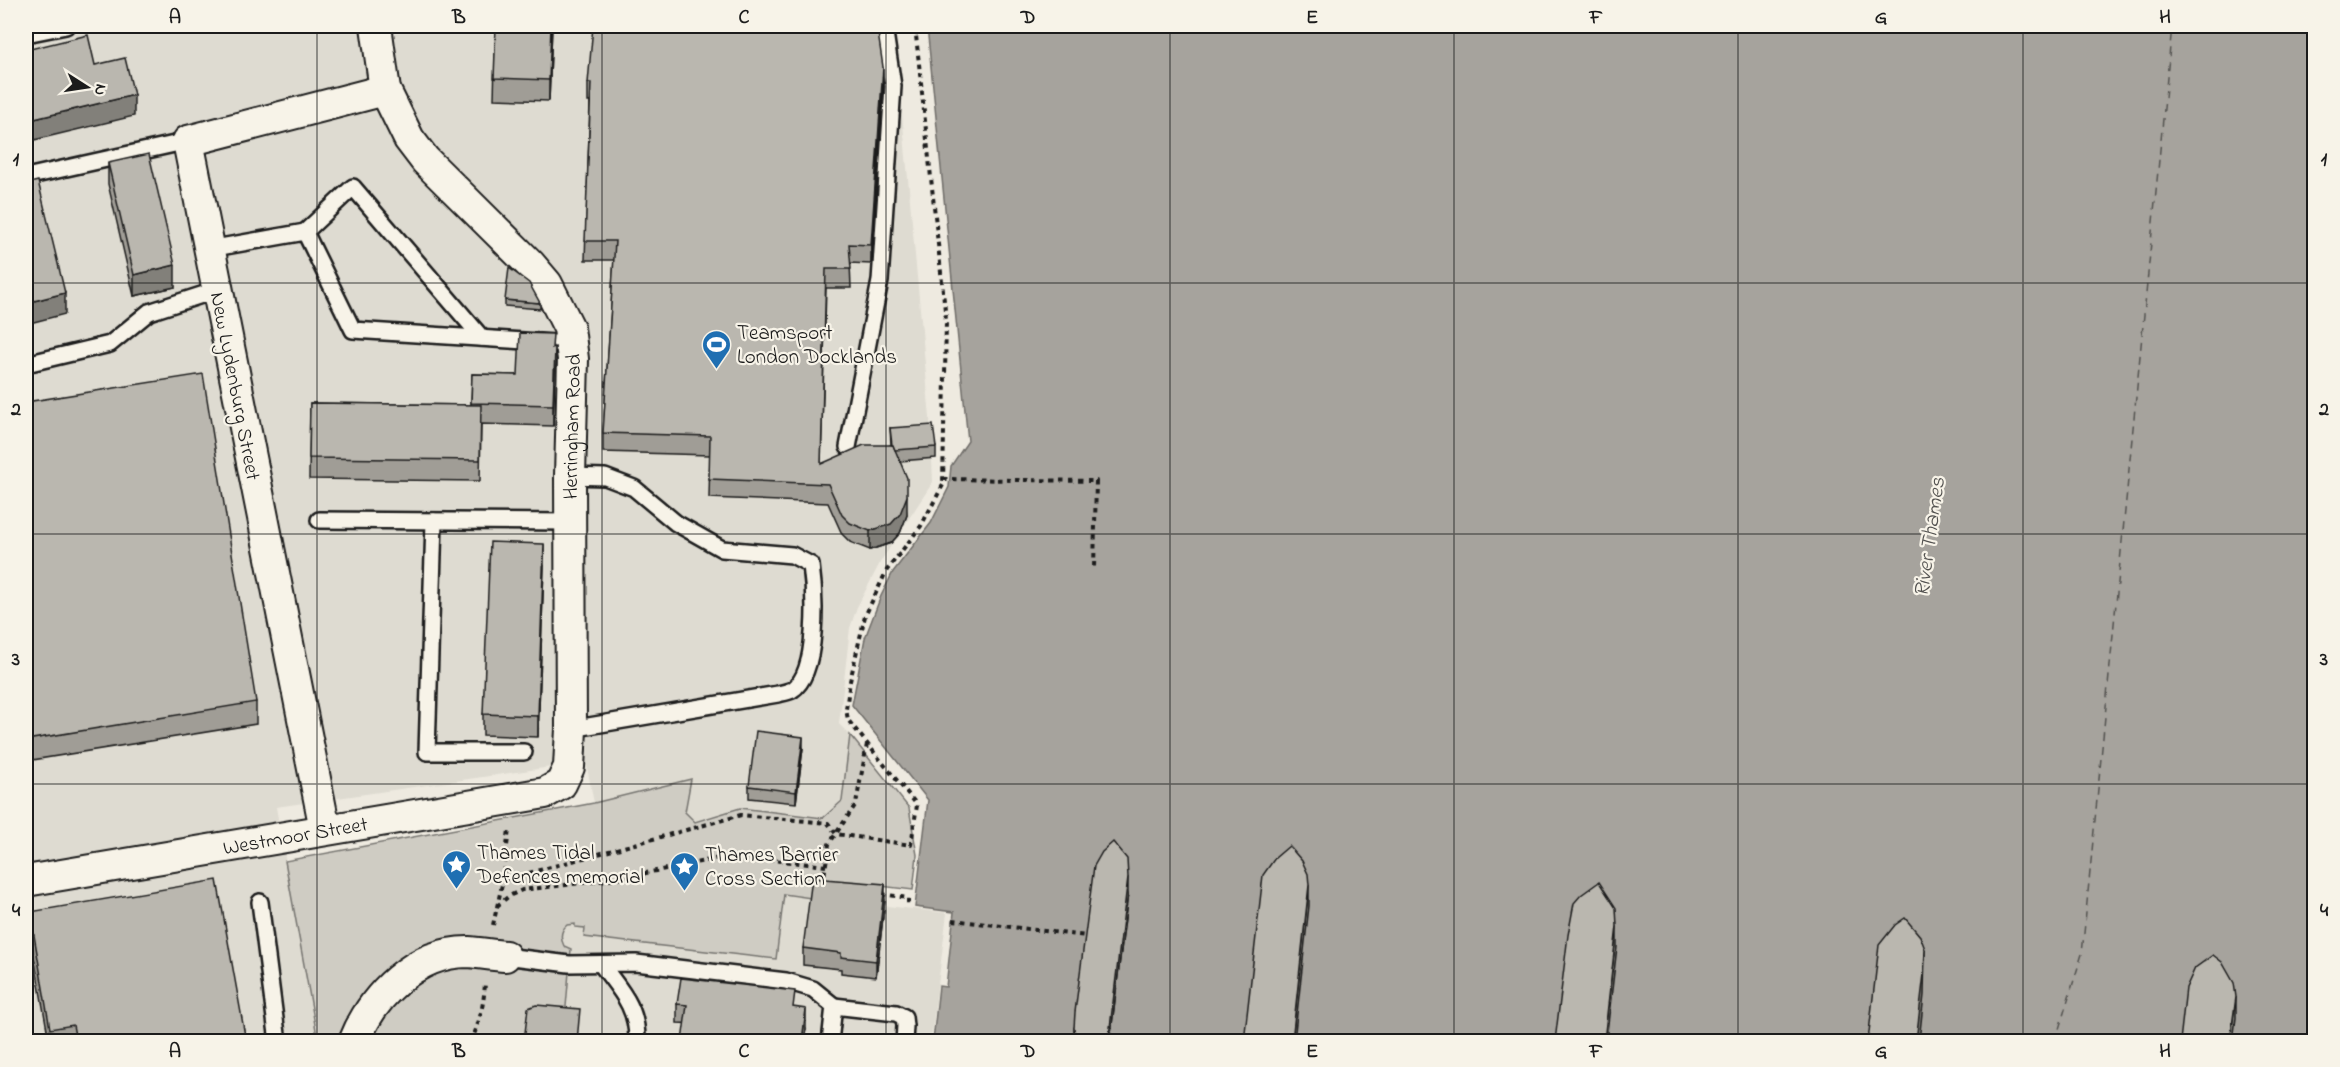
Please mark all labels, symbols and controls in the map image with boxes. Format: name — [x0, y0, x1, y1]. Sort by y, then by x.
text: A — [169, 4, 181, 33]
text: B — [451, 4, 466, 33]
text: C — [739, 4, 750, 33]
text: D — [1020, 4, 1035, 33]
text: E — [1306, 4, 1318, 33]
text: F — [1589, 4, 1603, 33]
text: G — [1875, 4, 1888, 33]
text: H — [2159, 4, 2171, 33]
north arrow — [57, 57, 117, 117]
text: N — [87, 82, 113, 98]
text: 1 — [13, 146, 20, 175]
text: 1 — [2321, 146, 2328, 175]
street label: New Lydenburg Street — [199, 290, 267, 484]
place label: Teamsport London Docklands — [737, 319, 897, 373]
sports icon: Teamsport London Docklands — [700, 328, 732, 370]
street label: Herringham Road — [557, 353, 590, 500]
text: 2 — [10, 396, 21, 425]
text: 2 — [2318, 396, 2329, 425]
water label: River Thames — [1907, 475, 1955, 599]
text: 3 — [11, 646, 20, 675]
text: 3 — [2319, 646, 2328, 675]
street label: Westmoor Street — [221, 810, 370, 864]
place label: Thames Tidal Defences memorial — [476, 839, 644, 893]
place label: Thames Barrier Cross Section — [705, 841, 839, 895]
place icon: Thames Tidal Defences memorial — [440, 848, 472, 890]
place icon: Thames Barrier Cross Section — [668, 850, 700, 892]
text: 4 — [12, 897, 21, 926]
text: 4 — [2320, 897, 2329, 926]
text: A — [169, 1038, 181, 1067]
text: B — [451, 1038, 466, 1067]
text: C — [739, 1038, 750, 1067]
text: D — [1020, 1038, 1035, 1067]
text: E — [1306, 1038, 1318, 1067]
text: F — [1589, 1038, 1603, 1067]
text: G — [1875, 1038, 1888, 1067]
text: H — [2159, 1038, 2171, 1067]

